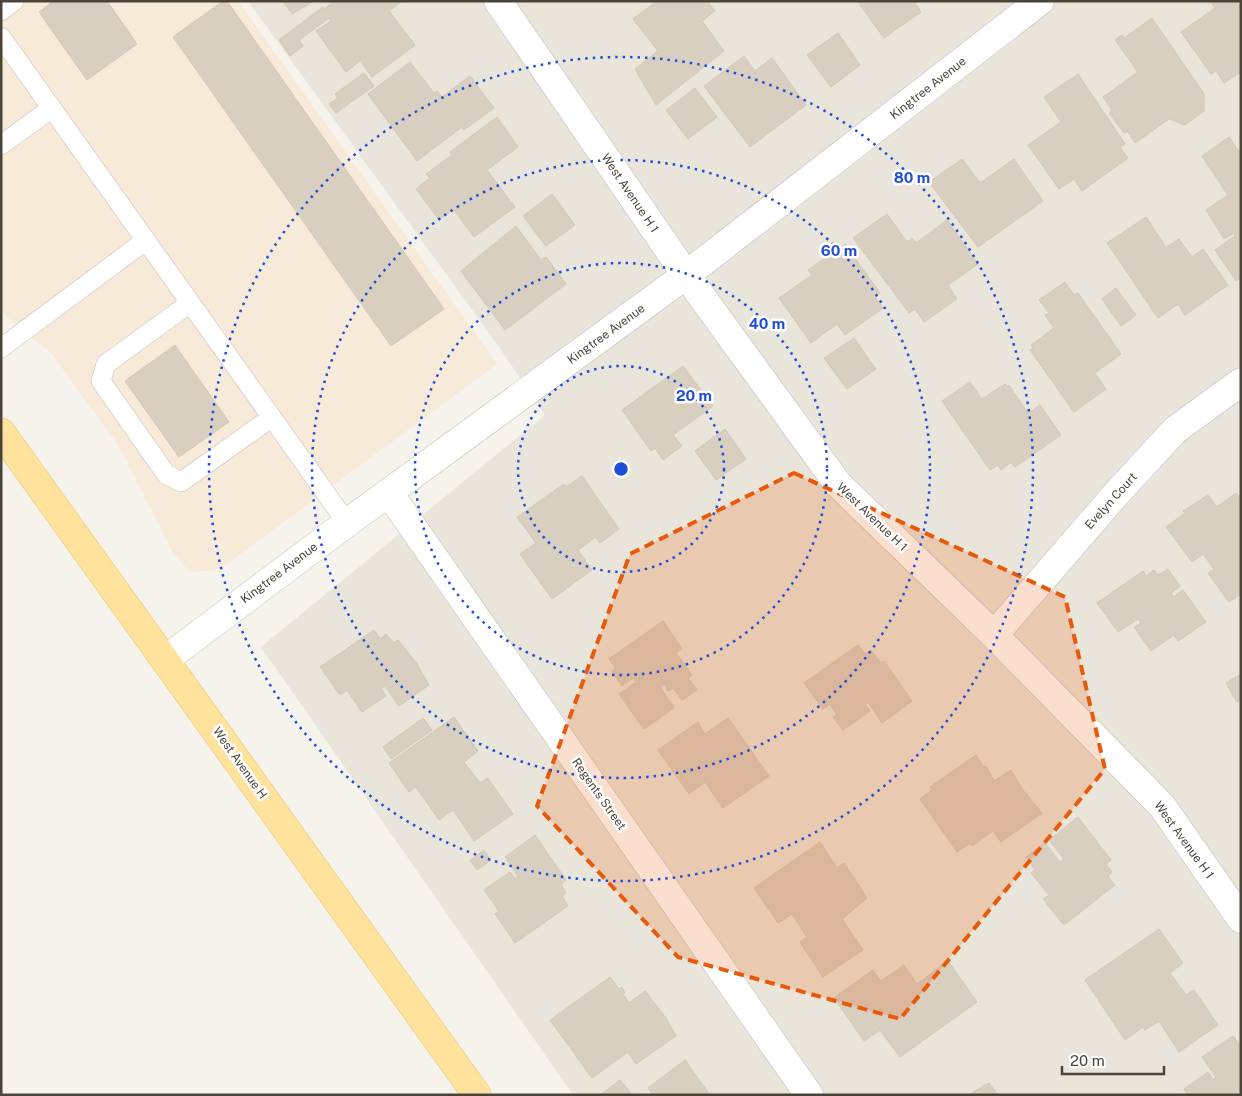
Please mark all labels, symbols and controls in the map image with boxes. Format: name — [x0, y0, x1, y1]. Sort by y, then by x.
street label: Kingtree Avenue — [887, 54, 969, 122]
street label: West Avenue H 1 — [598, 151, 662, 235]
text: 80 m — [894, 169, 930, 186]
text: 60 m — [821, 242, 857, 259]
street label: Kingtree Avenue — [564, 301, 648, 367]
text: 40 m — [749, 315, 785, 332]
text: 20 m — [676, 387, 712, 404]
centre of rings — [612, 460, 630, 478]
street label: Evelyn Court — [1082, 470, 1140, 532]
street label: West Avenue H 1 — [834, 480, 910, 554]
street label: Kingtree Avenue — [238, 539, 320, 606]
street label: West Avenue H — [210, 724, 270, 802]
street label: Regents Street — [569, 756, 629, 833]
street label: West Avenue H 1 — [1151, 799, 1217, 881]
scale bar — [1062, 1044, 1164, 1076]
text: 20 m — [1070, 1052, 1105, 1069]

